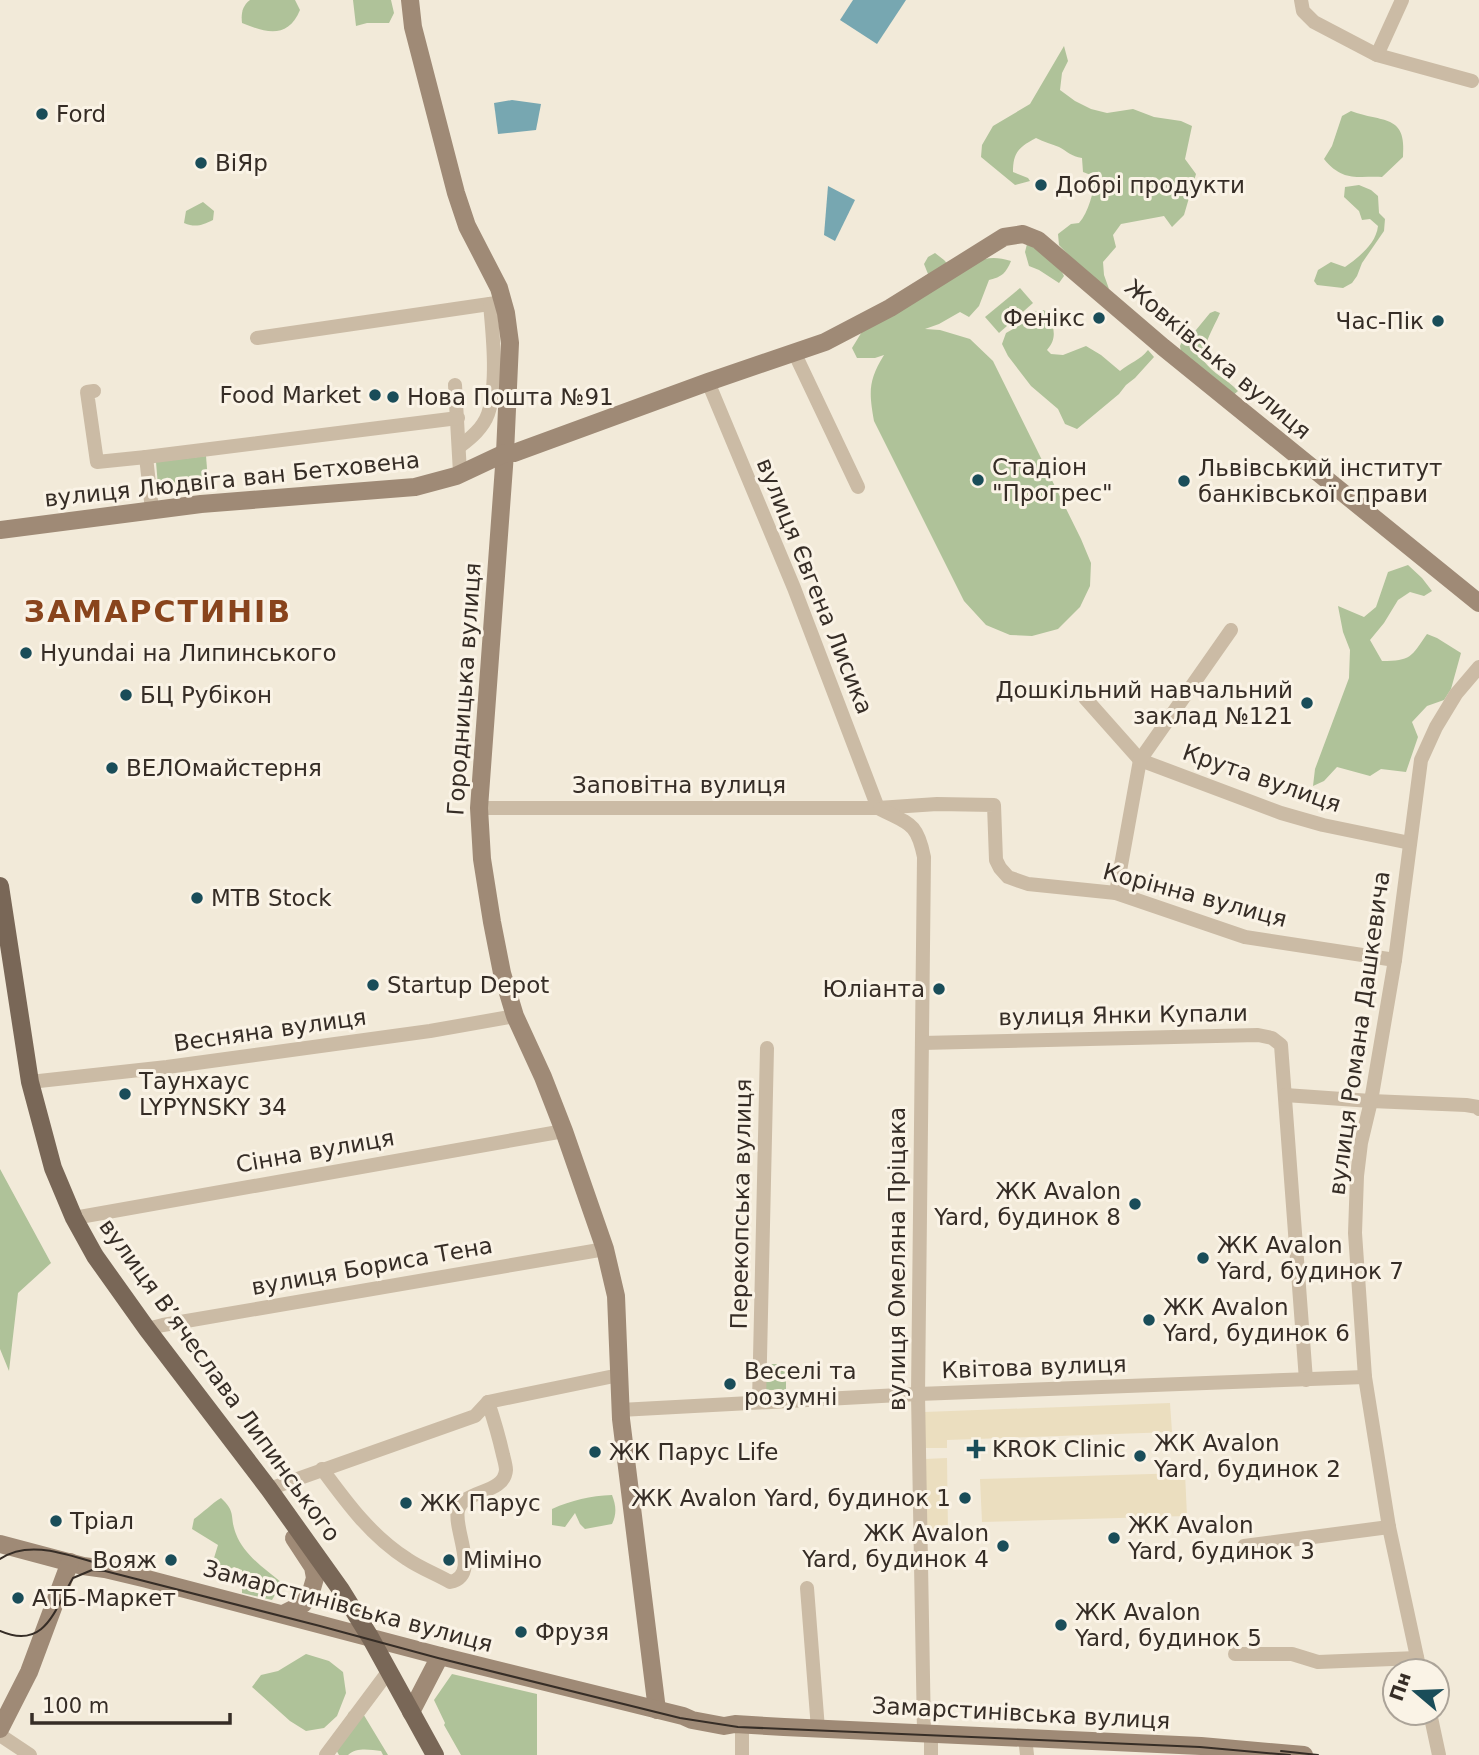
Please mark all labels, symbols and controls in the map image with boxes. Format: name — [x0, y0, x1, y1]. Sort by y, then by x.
place label: Ford — [56, 101, 106, 127]
marker: Ford — [34, 106, 50, 122]
place label: ВіЯр — [215, 150, 268, 176]
marker: ВіЯр — [193, 155, 209, 171]
place label: Добрі продукти — [1055, 172, 1245, 198]
marker: Добрі продукти — [1033, 177, 1049, 193]
street label: Жовківська вулиця — [1120, 274, 1316, 444]
place label: Фенікс — [1003, 305, 1085, 331]
place label: Час-Пік — [1336, 308, 1424, 334]
marker: Фенікс — [1091, 310, 1107, 326]
marker: Час-Пік — [1430, 313, 1446, 329]
place label: Food Market — [219, 382, 361, 408]
place label: Нова Пошта №91 — [407, 384, 614, 410]
marker: Food Market — [367, 387, 383, 403]
marker: Нова Пошта №91 — [385, 389, 401, 405]
street label: вулиця Людвіга ван Бетховена — [43, 446, 421, 512]
street label: вулиця Євгена Лисика — [752, 454, 878, 718]
place label: Стадіон "Прогрес" — [992, 454, 1113, 506]
place label: Львівський інститут банківської справи — [1198, 455, 1442, 507]
marker: Стадіон "Прогрес" — [970, 472, 986, 488]
marker: Львівський інститут банківської справи — [1176, 473, 1192, 489]
street label: Городницька вулиця — [442, 562, 486, 816]
district label: ЗАМАРСТИНІВ — [24, 594, 292, 629]
place label: Hyundai на Липинського — [40, 640, 336, 666]
marker: Hyundai на Липинського — [18, 645, 34, 661]
place label: Дошкільний навчальний заклад №121 — [996, 677, 1293, 729]
place label: БЦ Рубікон — [140, 682, 272, 708]
marker: БЦ Рубікон — [118, 687, 134, 703]
marker: Дошкільний навчальний заклад №121 — [1299, 695, 1315, 711]
street label: Крута вулиця — [1179, 739, 1345, 817]
place label: ВЕЛОмайстерня — [126, 755, 322, 781]
marker: ВЕЛОмайстерня — [104, 760, 120, 776]
street label: Заповітна вулиця — [572, 772, 786, 798]
street label: Корінна вулиця — [1100, 858, 1290, 932]
street label: вулиця Романа Дашкевича — [1323, 869, 1395, 1197]
place label: MTB Stock — [211, 885, 332, 911]
marker: MTB Stock — [189, 890, 205, 906]
place label: Startup Depot — [387, 972, 549, 998]
place label: Юліанта — [822, 976, 925, 1002]
marker: Startup Depot — [365, 977, 381, 993]
marker: Юліанта — [931, 981, 947, 997]
street label: вулиця Янки Купали — [998, 1000, 1248, 1030]
street label: Весняна вулиця — [172, 1004, 368, 1056]
place label: Таунхаус LYPYNSKY 34 — [138, 1068, 287, 1120]
street label: Перекопська вулиця — [726, 1078, 756, 1330]
marker: Таунхаус LYPYNSKY 34 — [117, 1086, 133, 1102]
street label: вулиця Омеляна Пріцака — [884, 1107, 910, 1411]
street label: Сінна вулиця — [234, 1124, 396, 1178]
place label: ЖК Avalon Yard, будинок 8 — [933, 1178, 1121, 1230]
marker: ЖК Avalon Yard, будинок 8 — [1127, 1196, 1143, 1212]
street label: вулиця Вʼячеслава Липинського — [94, 1214, 346, 1546]
street label: вулиця Бориса Тена — [249, 1232, 495, 1300]
place label: ЖК Avalon Yard, будинок 7 — [1216, 1232, 1404, 1284]
marker: ЖК Avalon Yard, будинок 7 — [1195, 1250, 1211, 1266]
place label: ЖК Avalon Yard, будинок 6 — [1162, 1294, 1350, 1346]
marker: ЖК Avalon Yard, будинок 6 — [1141, 1312, 1157, 1328]
street label: Квітова вулиця — [941, 1351, 1127, 1383]
place label: Веселі та розумні — [744, 1358, 857, 1410]
marker: Веселі та розумні — [722, 1376, 738, 1392]
place label: ЖК Avalon Yard, будинок 2 — [1153, 1430, 1341, 1482]
place label: KROK Clinic — [992, 1436, 1126, 1462]
place label: ЖК Парус Life — [609, 1439, 778, 1465]
marker: KROK Clinic — [966, 1439, 986, 1459]
marker: ЖК Парус Life — [587, 1444, 603, 1460]
marker: ЖК Avalon Yard, будинок 2 — [1132, 1448, 1148, 1464]
place label: ЖК Avalon Yard, будинок 1 — [631, 1485, 951, 1511]
place label: ЖК Парус — [420, 1490, 541, 1516]
marker: ЖК Avalon Yard, будинок 1 — [957, 1490, 973, 1506]
marker: ЖК Парус — [398, 1495, 414, 1511]
place label: Тріал — [69, 1508, 134, 1534]
place label: ЖК Avalon Yard, будинок 3 — [1127, 1512, 1315, 1564]
marker: Тріал — [48, 1513, 64, 1529]
place label: ЖК Avalon Yard, будинок 4 — [801, 1520, 989, 1572]
marker: ЖК Avalon Yard, будинок 3 — [1106, 1530, 1122, 1546]
marker: ЖК Avalon Yard, будинок 4 — [995, 1538, 1011, 1554]
place label: Вояж — [93, 1547, 157, 1573]
place label: Міміно — [463, 1547, 542, 1573]
marker: Вояж — [163, 1552, 179, 1568]
marker: Міміно — [441, 1552, 457, 1568]
street label: Замарстинівська вулиця — [200, 1555, 496, 1657]
place label: АТБ-Маркет — [32, 1585, 176, 1611]
marker: АТБ-Маркет — [10, 1590, 26, 1606]
place label: ЖК Avalon Yard, будинок 5 — [1074, 1599, 1262, 1651]
marker: ЖК Avalon Yard, будинок 5 — [1053, 1617, 1069, 1633]
place label: Фрузя — [535, 1619, 609, 1645]
marker: Фрузя — [513, 1624, 529, 1640]
north arrow — [1381, 1657, 1451, 1727]
text: Пн — [1385, 1669, 1415, 1704]
scale bar — [32, 1682, 229, 1726]
street label: Замарстинівська вулиця — [871, 1692, 1171, 1734]
text: 100 m — [42, 1694, 109, 1718]

